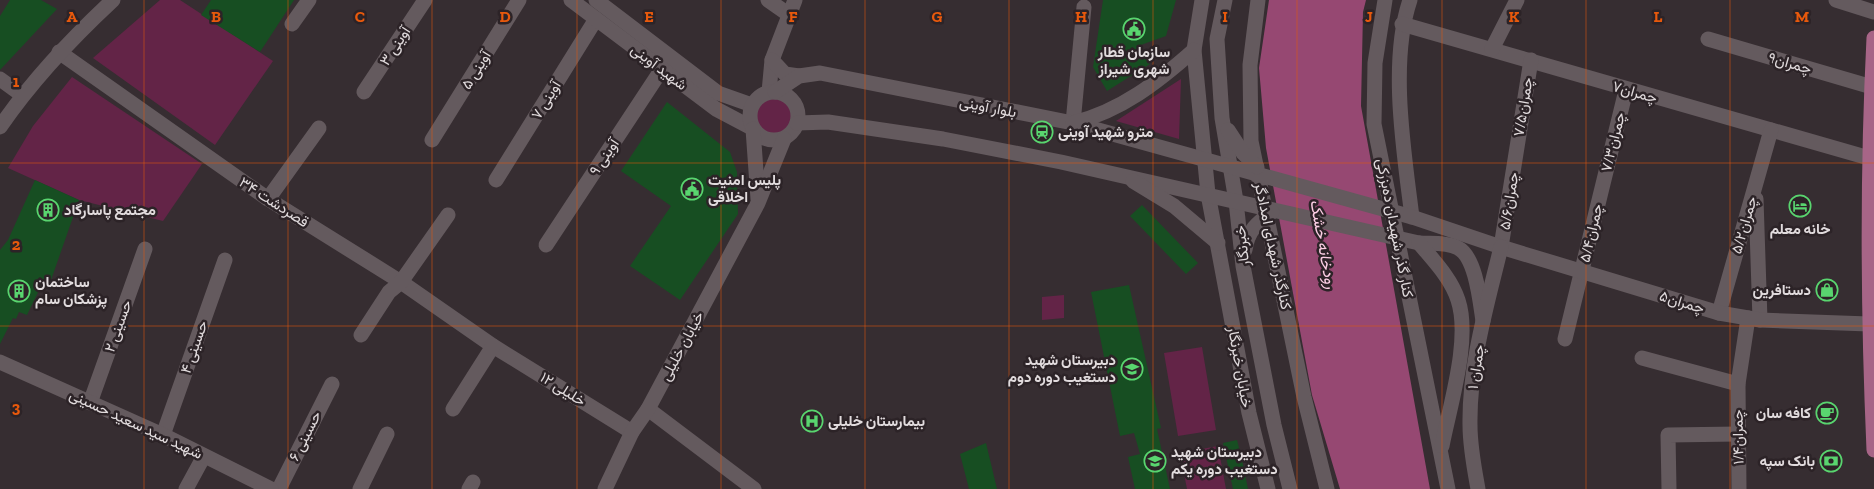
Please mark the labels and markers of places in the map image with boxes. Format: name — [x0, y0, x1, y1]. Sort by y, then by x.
public building icon: سازمان قطار شهری شیراز — [1122, 17, 1146, 41]
place label: سازمان قطار شهری شیراز — [1097, 43, 1170, 78]
station icon: مترو شهید آوینی — [1030, 120, 1054, 144]
place label: مترو شهید آوینی — [1058, 123, 1153, 141]
place label: پلیس امنیت اخلاقی — [708, 171, 781, 206]
public building icon: پلیس امنیت اخلاقی — [680, 177, 704, 201]
hotel icon: خانه معلم — [1788, 194, 1812, 218]
building icon: مجتمع پاسارگاد — [36, 198, 60, 222]
place label: مجتمع پاسارگاد — [64, 201, 156, 220]
place label: خانه معلم — [1770, 220, 1830, 239]
place label: ساختمان پزشکان سام — [35, 273, 107, 309]
shop icon: دستافرین — [1815, 278, 1839, 302]
building icon: ساختمان پزشکان سام — [7, 279, 31, 303]
place label: دستافرین — [1752, 281, 1811, 299]
place label: دبیرستان شهید دستغیب دوره دوم — [1008, 351, 1116, 387]
school or university icon: دبیرستان شهید دستغیب دوره دوم — [1120, 357, 1144, 381]
cafe icon: کافه سان — [1815, 401, 1839, 425]
place label: کافه سان — [1756, 404, 1811, 422]
hospital icon: بیمارستان خلیلی — [800, 409, 824, 433]
place label: بیمارستان خلیلی — [828, 412, 925, 430]
place label: دبیرستان شهید دستغیب دوره یکم — [1171, 443, 1278, 479]
school or university icon: دبیرستان شهید دستغیب دوره یکم — [1143, 449, 1167, 473]
bank icon: بانک سپه — [1819, 449, 1843, 473]
place label: بانک سپه — [1759, 452, 1815, 471]

